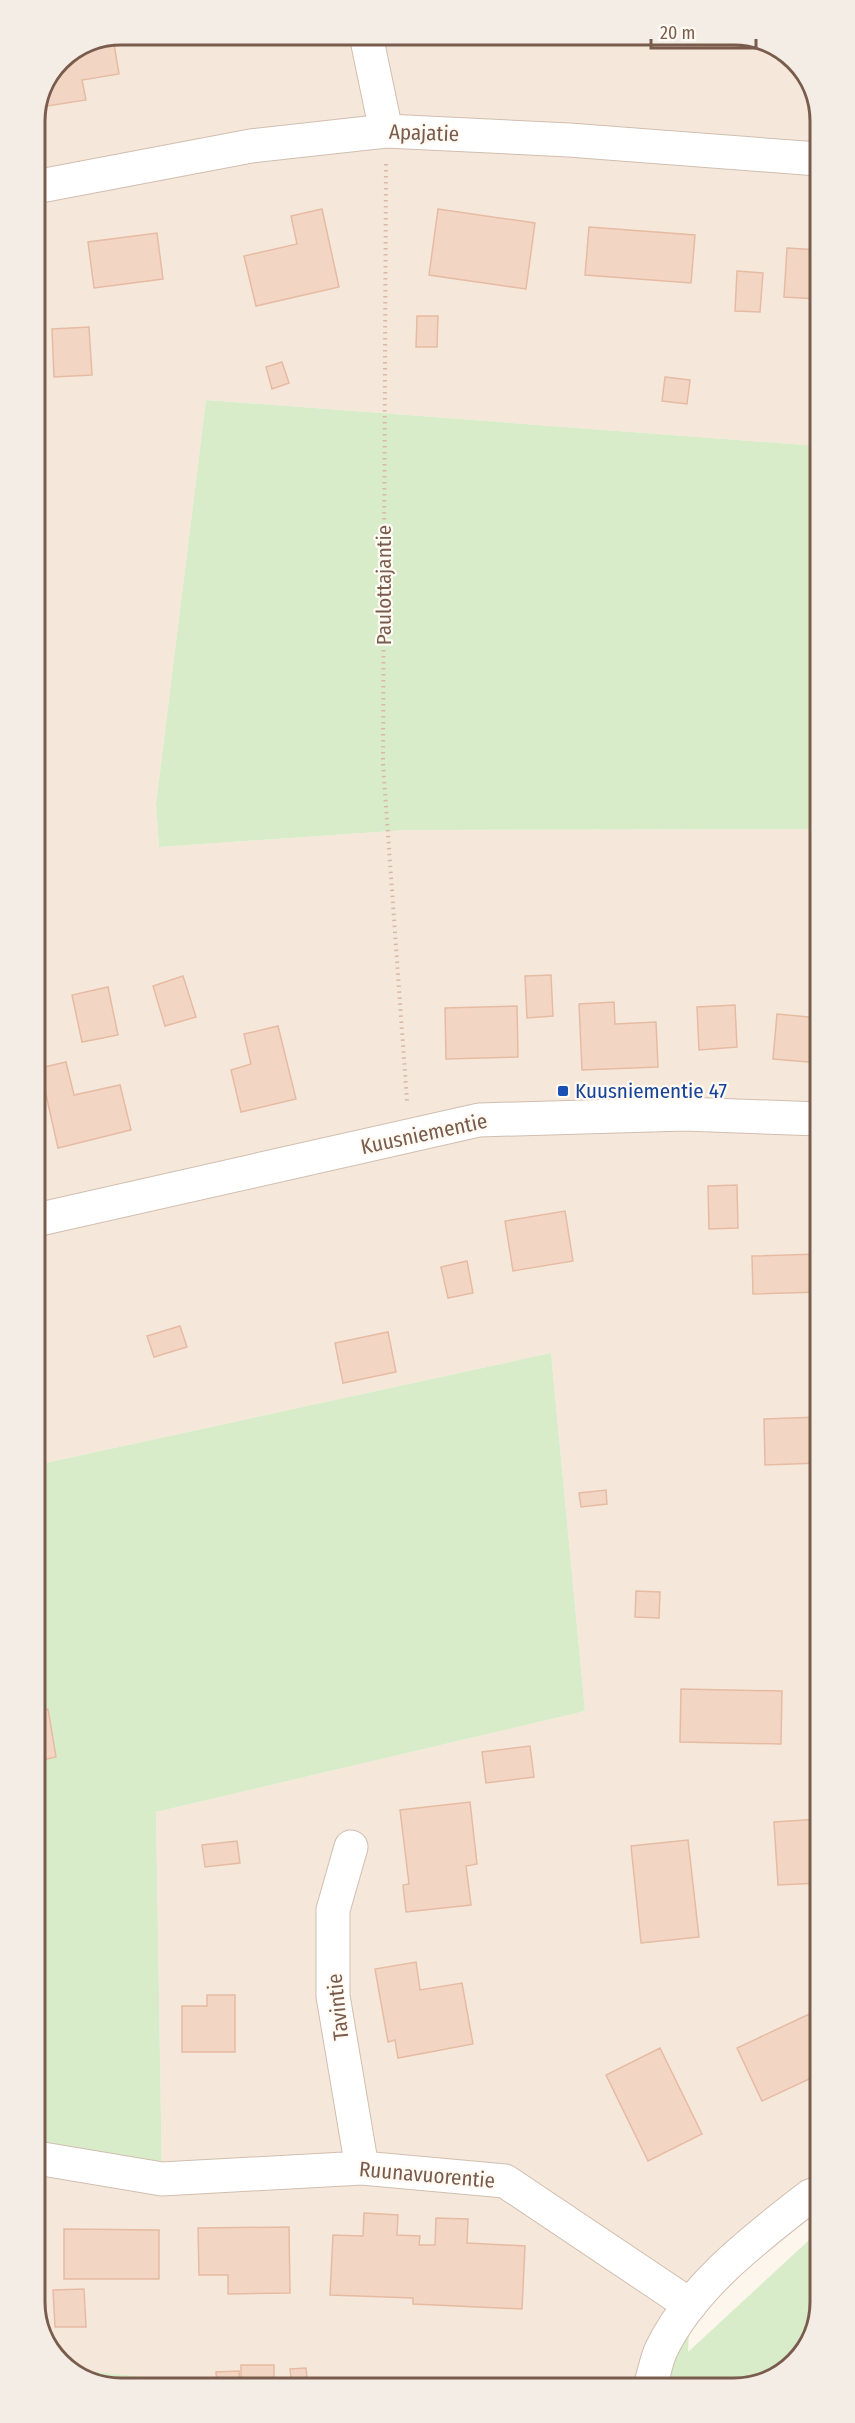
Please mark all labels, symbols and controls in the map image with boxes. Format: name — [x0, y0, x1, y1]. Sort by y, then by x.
scale bar — [651, 12, 756, 50]
text: 20 m — [660, 22, 695, 44]
street label: Apajatie — [388, 119, 460, 147]
street label: Paulottajantie — [371, 525, 397, 645]
place label: Kuusniementie 47 — [575, 1078, 727, 1104]
marker: Kuusniementie 47 — [556, 1084, 570, 1098]
street label: Kuusniementie — [358, 1108, 490, 1160]
street label: Tavintie — [322, 1972, 354, 2042]
street label: Ruunavuorentie — [358, 2156, 496, 2194]

